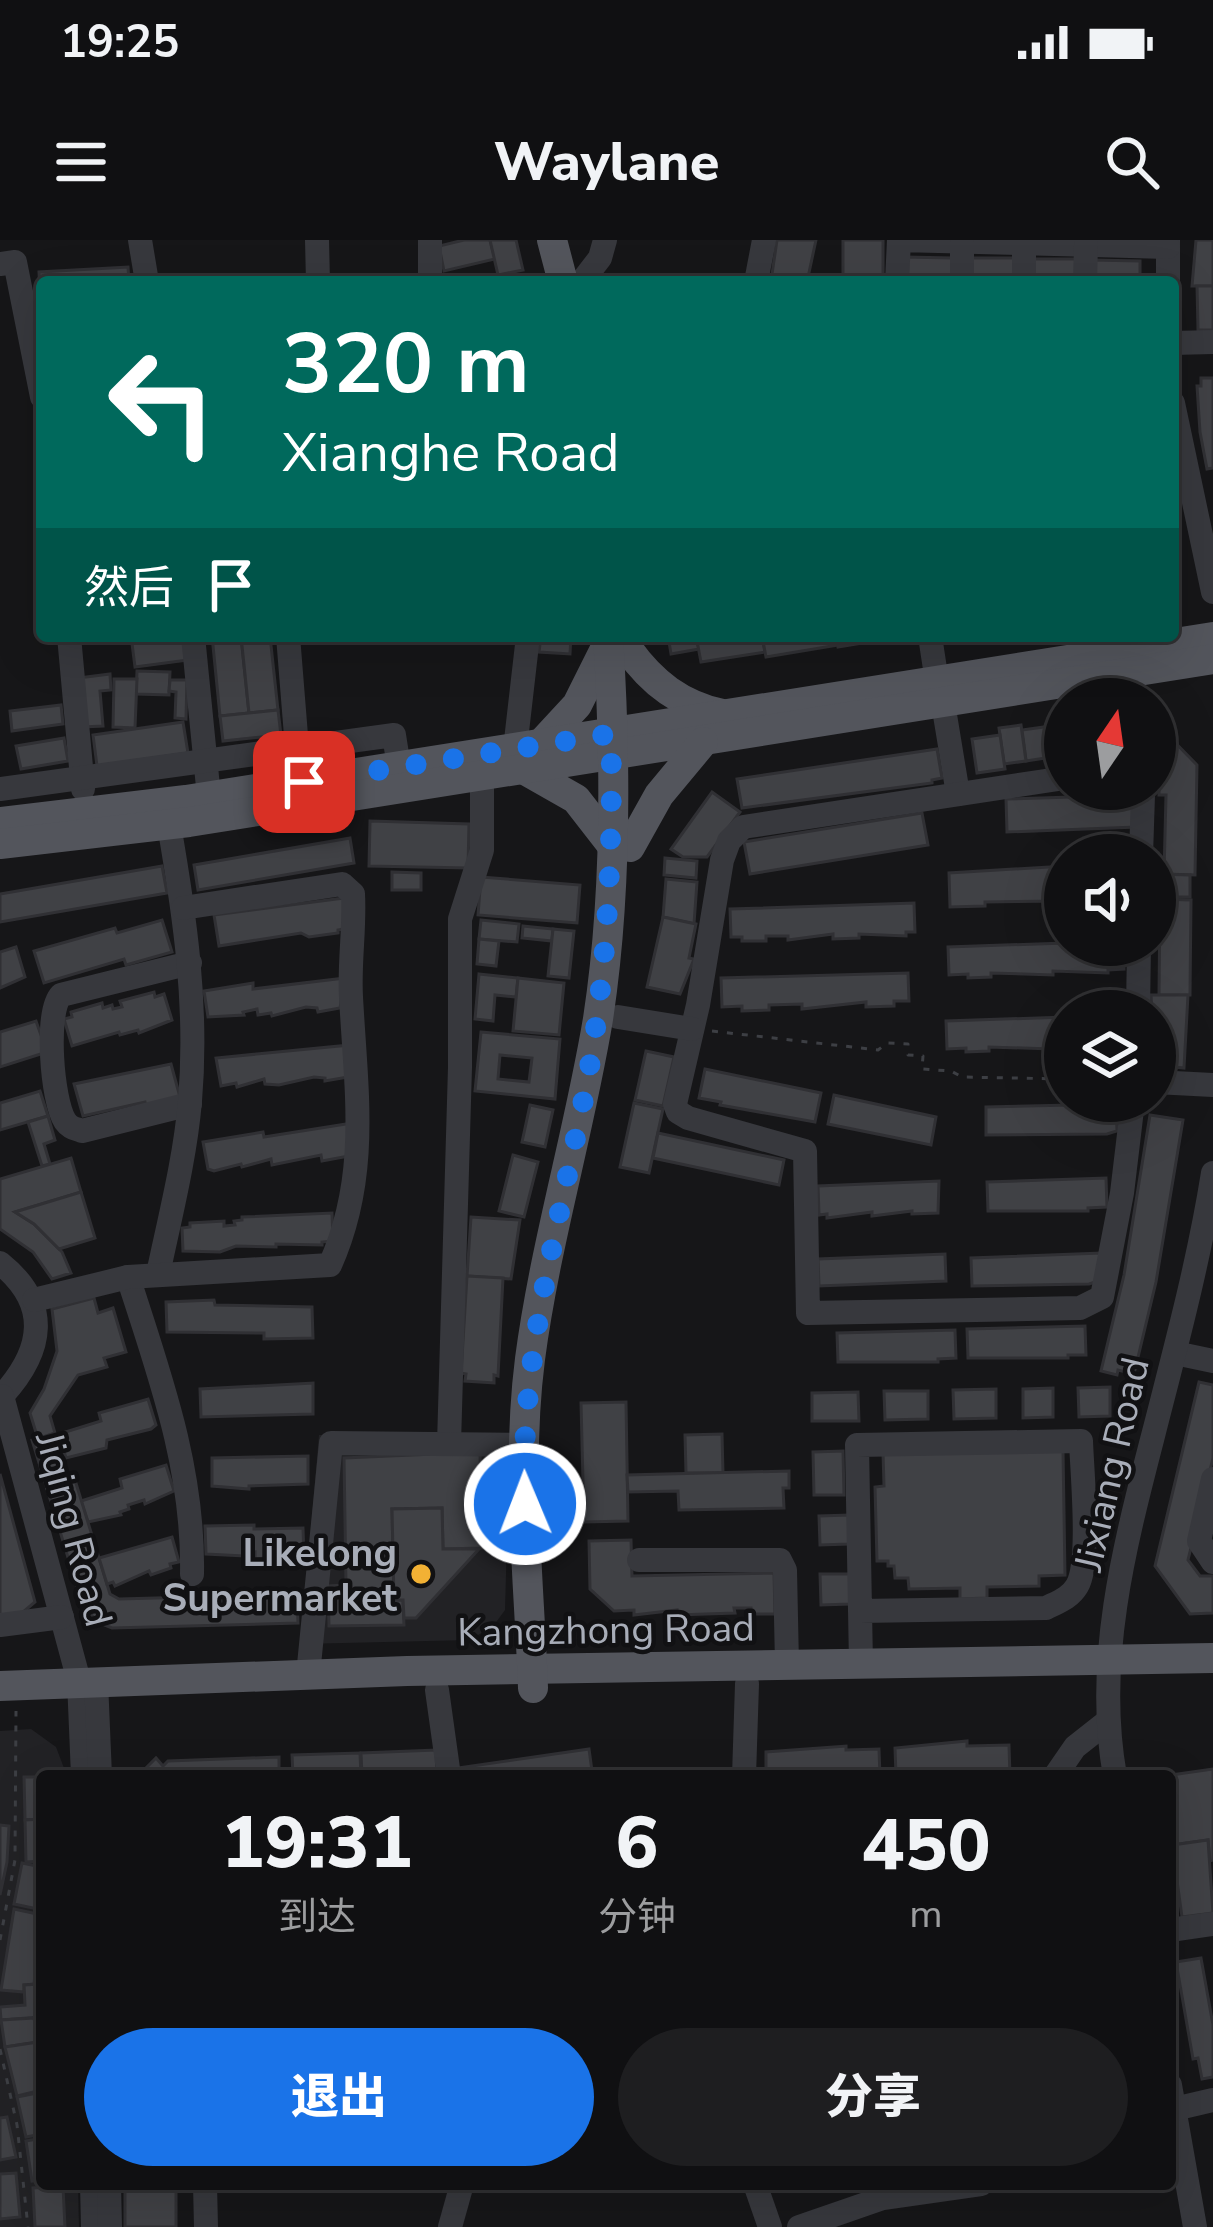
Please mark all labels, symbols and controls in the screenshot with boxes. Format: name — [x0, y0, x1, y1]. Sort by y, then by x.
text: 19:25 — [60, 12, 179, 73]
text: Waylane — [494, 125, 719, 199]
icon: menu — [48, 129, 114, 195]
icon: search — [1099, 129, 1165, 195]
text: 320 m — [282, 307, 530, 422]
icon: left — [84, 324, 240, 480]
text: Xianghe Road — [282, 416, 619, 490]
icon: arrive — [198, 552, 264, 618]
text: 然后 — [84, 558, 174, 619]
north arrow — [1044, 678, 1176, 810]
map controls — [1044, 678, 1176, 1122]
pin — [253, 731, 355, 833]
icon: arrive — [271, 749, 337, 815]
button: sound — [1044, 834, 1176, 966]
button: layers — [1044, 990, 1176, 1122]
street label: Jixiang Road — [1062, 1352, 1163, 1577]
street label: Jiqing Road — [22, 1425, 125, 1632]
position arrow — [462, 1441, 588, 1567]
place label: Likelong Supermarket — [163, 1527, 398, 1625]
marker: Likelong Supermarket — [408, 1561, 434, 1587]
street label: Kangzhong Road — [457, 1601, 755, 1660]
text: 19:31 — [221, 1794, 413, 1892]
text: 6 — [615, 1794, 659, 1892]
text: 450 — [861, 1797, 991, 1895]
text: m — [909, 1888, 943, 1941]
text: 到达 — [278, 1891, 356, 1944]
text: 分钟 — [598, 1891, 676, 1944]
button: 退出 — [84, 2028, 594, 2166]
button: 分享 — [618, 2028, 1128, 2166]

